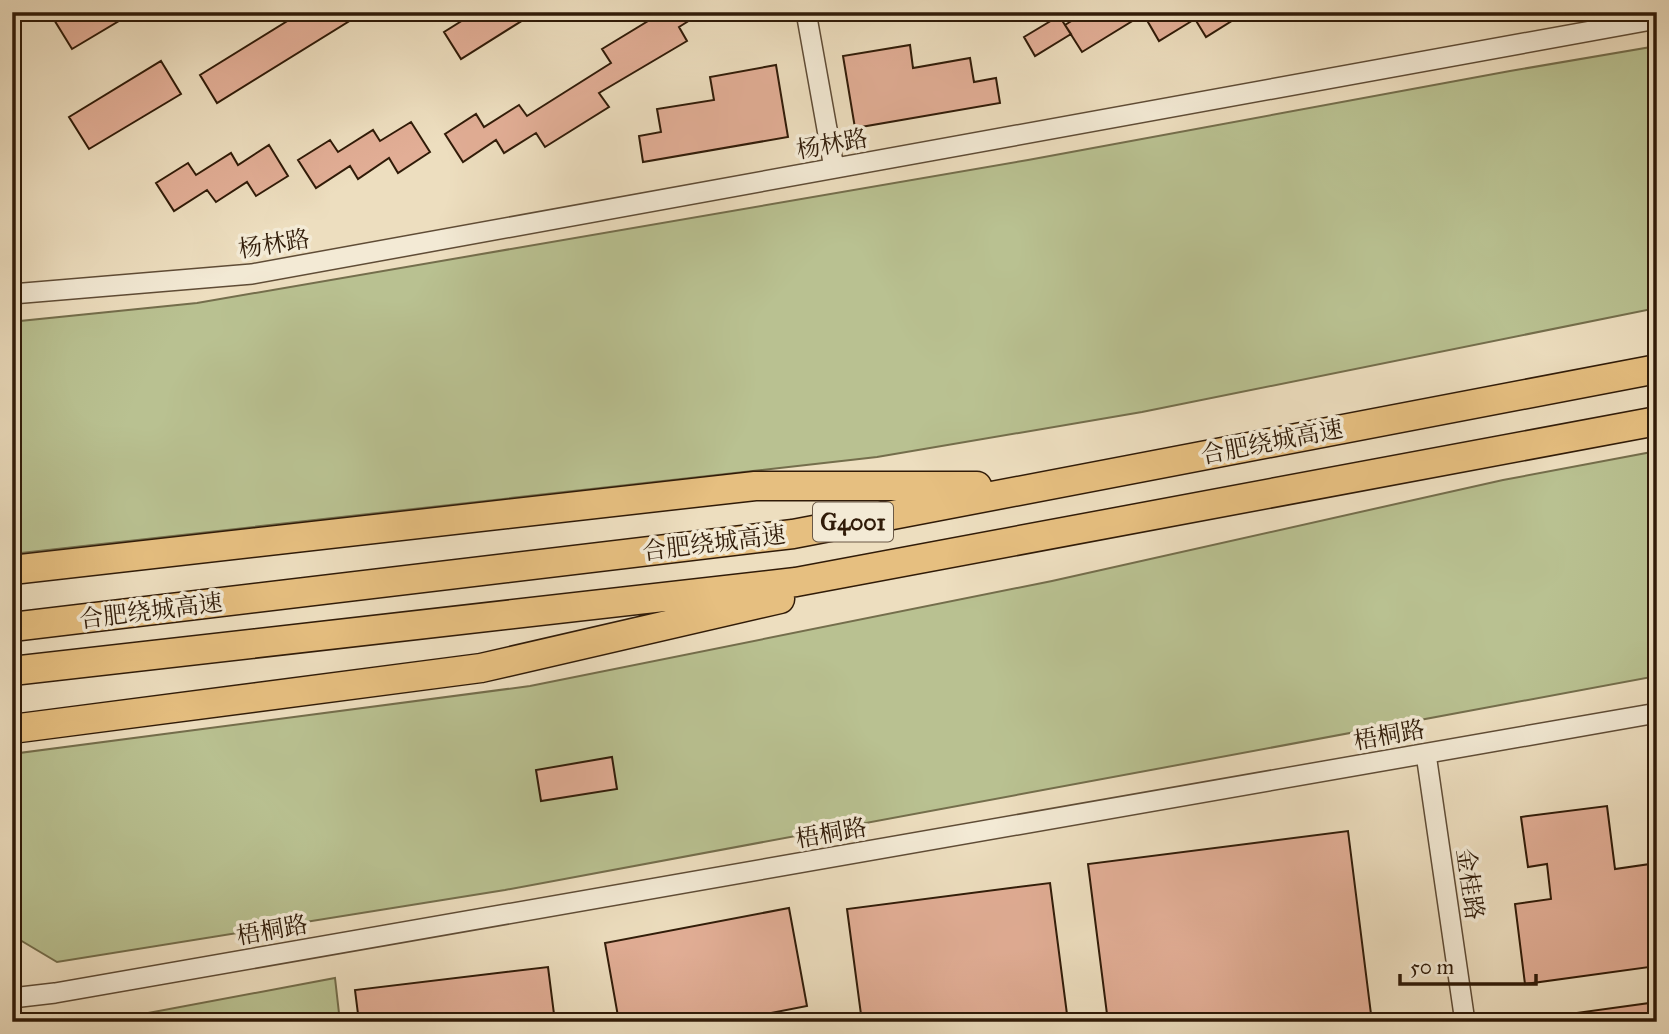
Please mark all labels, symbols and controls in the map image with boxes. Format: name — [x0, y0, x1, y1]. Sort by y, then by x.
street label: 杨林路 — [794, 123, 870, 165]
street label: 杨林路 — [236, 224, 312, 264]
street label: 合肥绕城高速 — [1198, 414, 1346, 470]
road number: G4001 — [813, 502, 893, 542]
street label: 合肥绕城高速 — [641, 519, 787, 567]
street label: 合肥绕城高速 — [78, 587, 224, 635]
street label: 梧桐路 — [1351, 714, 1427, 756]
street label: 梧桐路 — [793, 812, 869, 854]
street label: 金桂路 — [1450, 846, 1490, 922]
street label: 梧桐路 — [234, 909, 310, 951]
scale bar — [1400, 943, 1536, 987]
text: 50 m — [1410, 954, 1455, 980]

